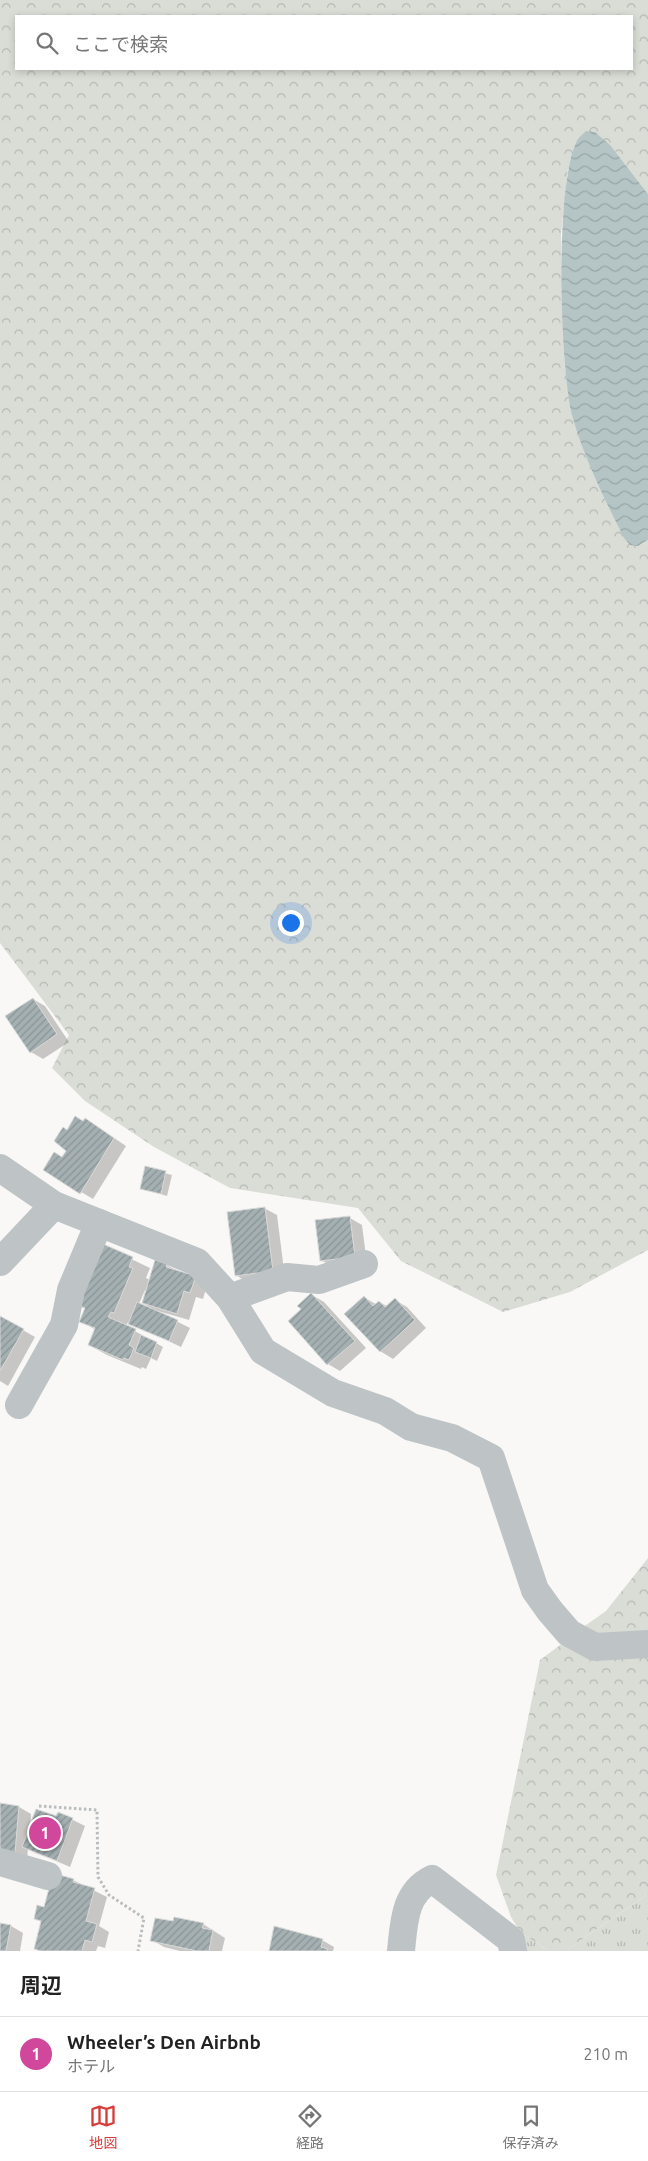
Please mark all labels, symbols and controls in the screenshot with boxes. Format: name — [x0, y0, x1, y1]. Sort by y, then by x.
search box — [15, 15, 633, 70]
icon: search — [33, 29, 61, 57]
text: ここで検索 — [73, 33, 168, 55]
your location — [278, 910, 304, 936]
pin: 1 — [29, 1814, 61, 1852]
text: 周辺 — [20, 1973, 62, 1997]
text: Wheeler’s Den Airbnb — [67, 2031, 261, 2053]
text: 1 — [31, 2045, 41, 2063]
text: 210 m — [583, 2045, 628, 2063]
text: ホテル — [67, 2057, 115, 2075]
tab: 地図 — [89, 2102, 117, 2152]
tab: 経路 — [296, 2102, 324, 2152]
tab: 保存済み — [503, 2102, 559, 2152]

